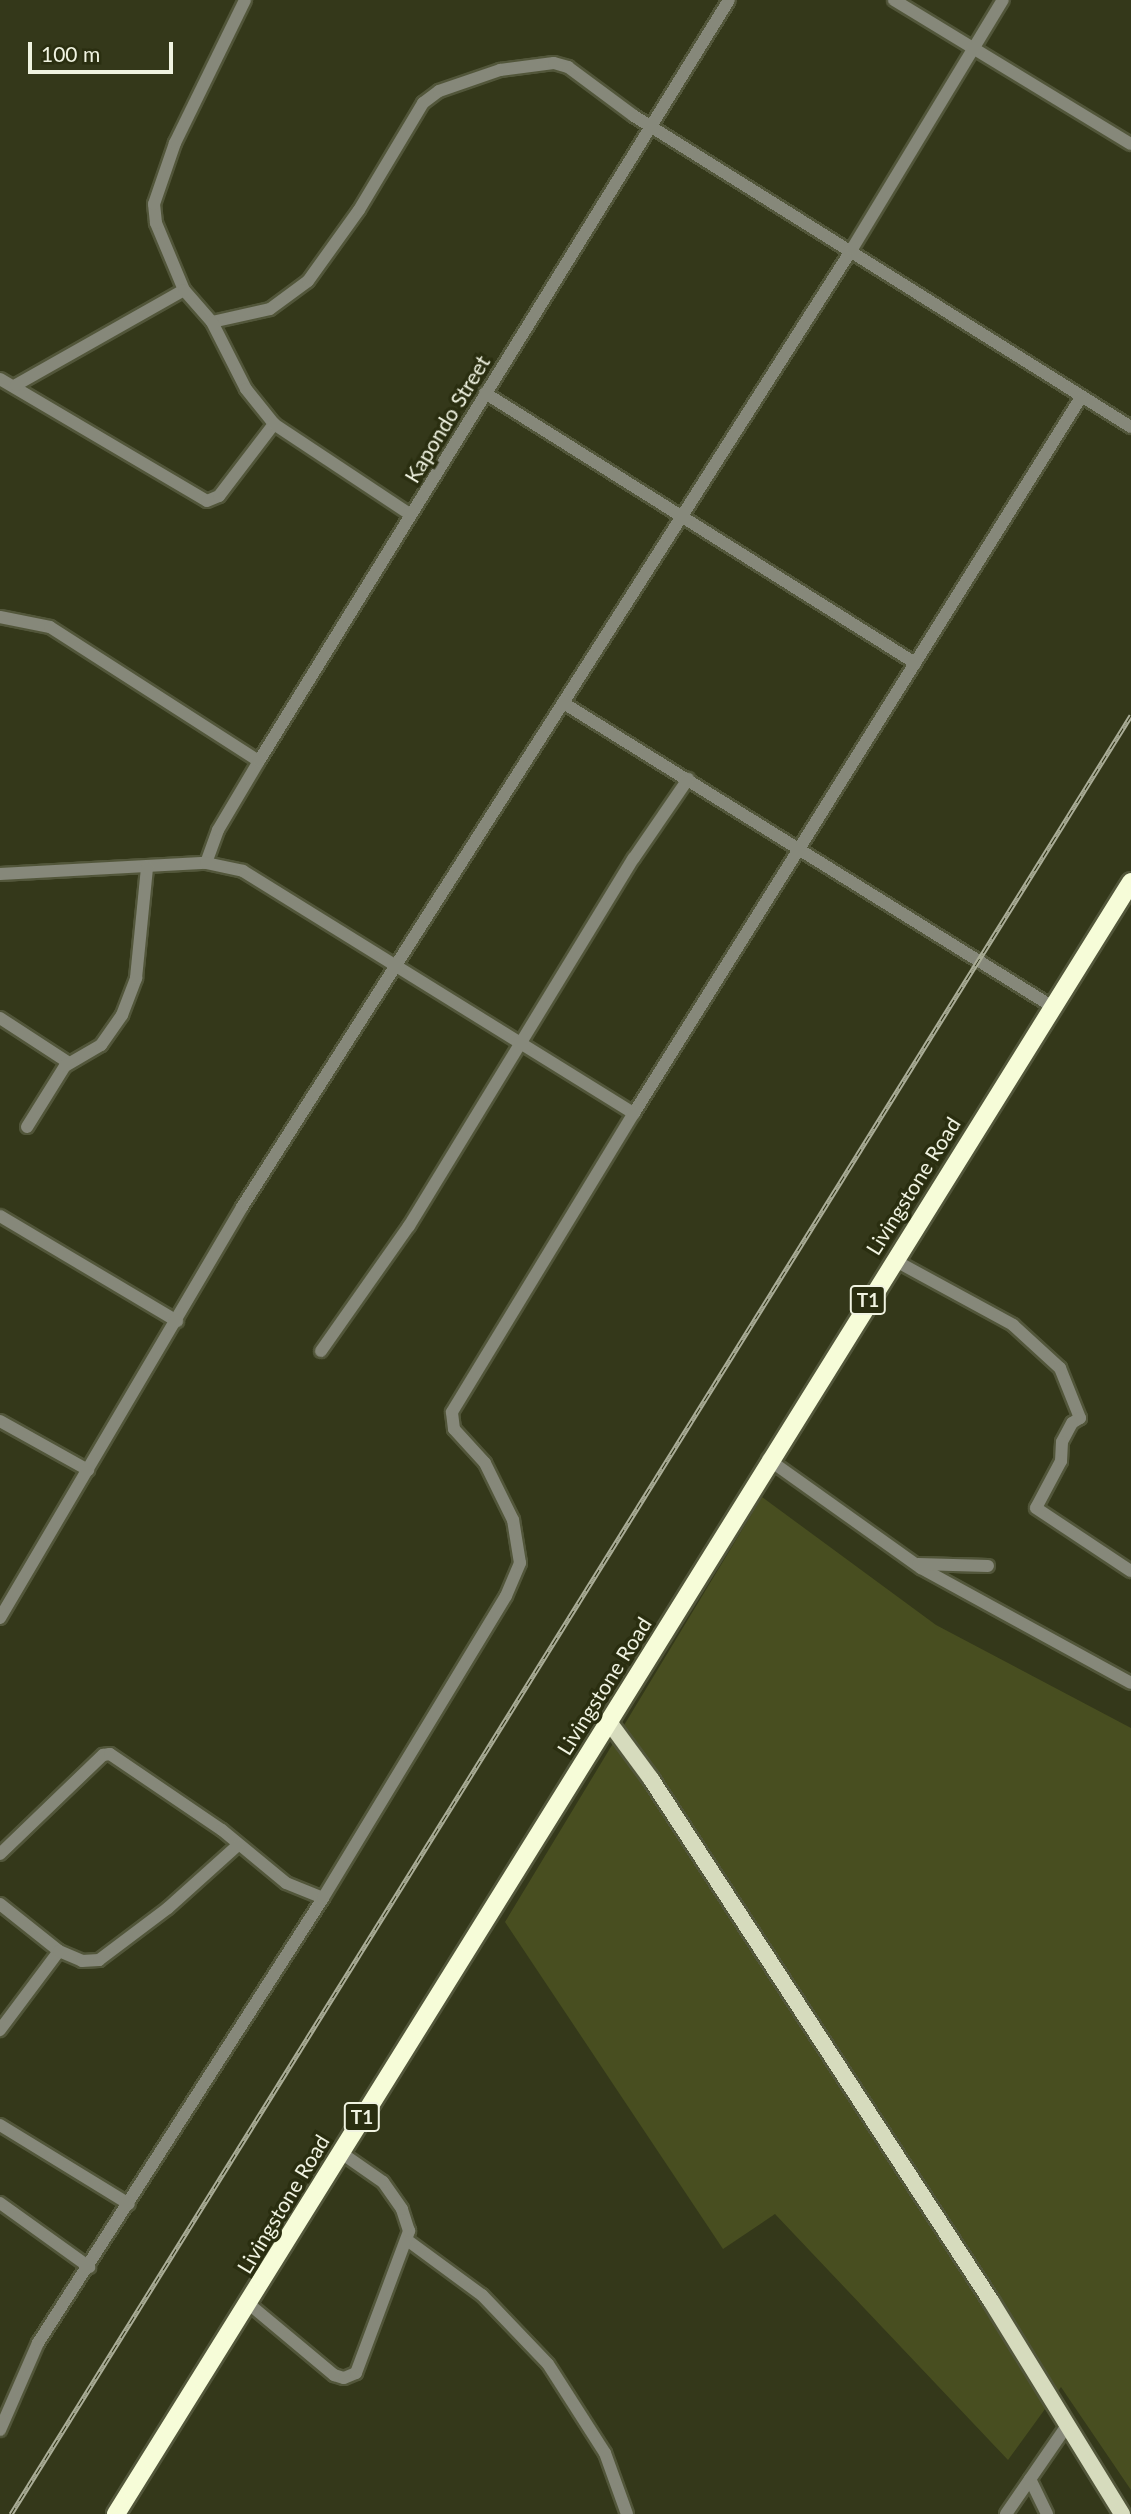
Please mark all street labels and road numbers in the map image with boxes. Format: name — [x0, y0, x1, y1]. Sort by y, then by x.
street label: Kapondo Street — [399, 351, 495, 487]
street label: Livingstone Road — [861, 1113, 965, 1259]
road number: T1 — [849, 1284, 887, 1316]
street label: Livingstone Road — [552, 1613, 656, 1759]
road number: T1 — [343, 2102, 381, 2132]
street label: Livingstone Road — [232, 2130, 334, 2278]

